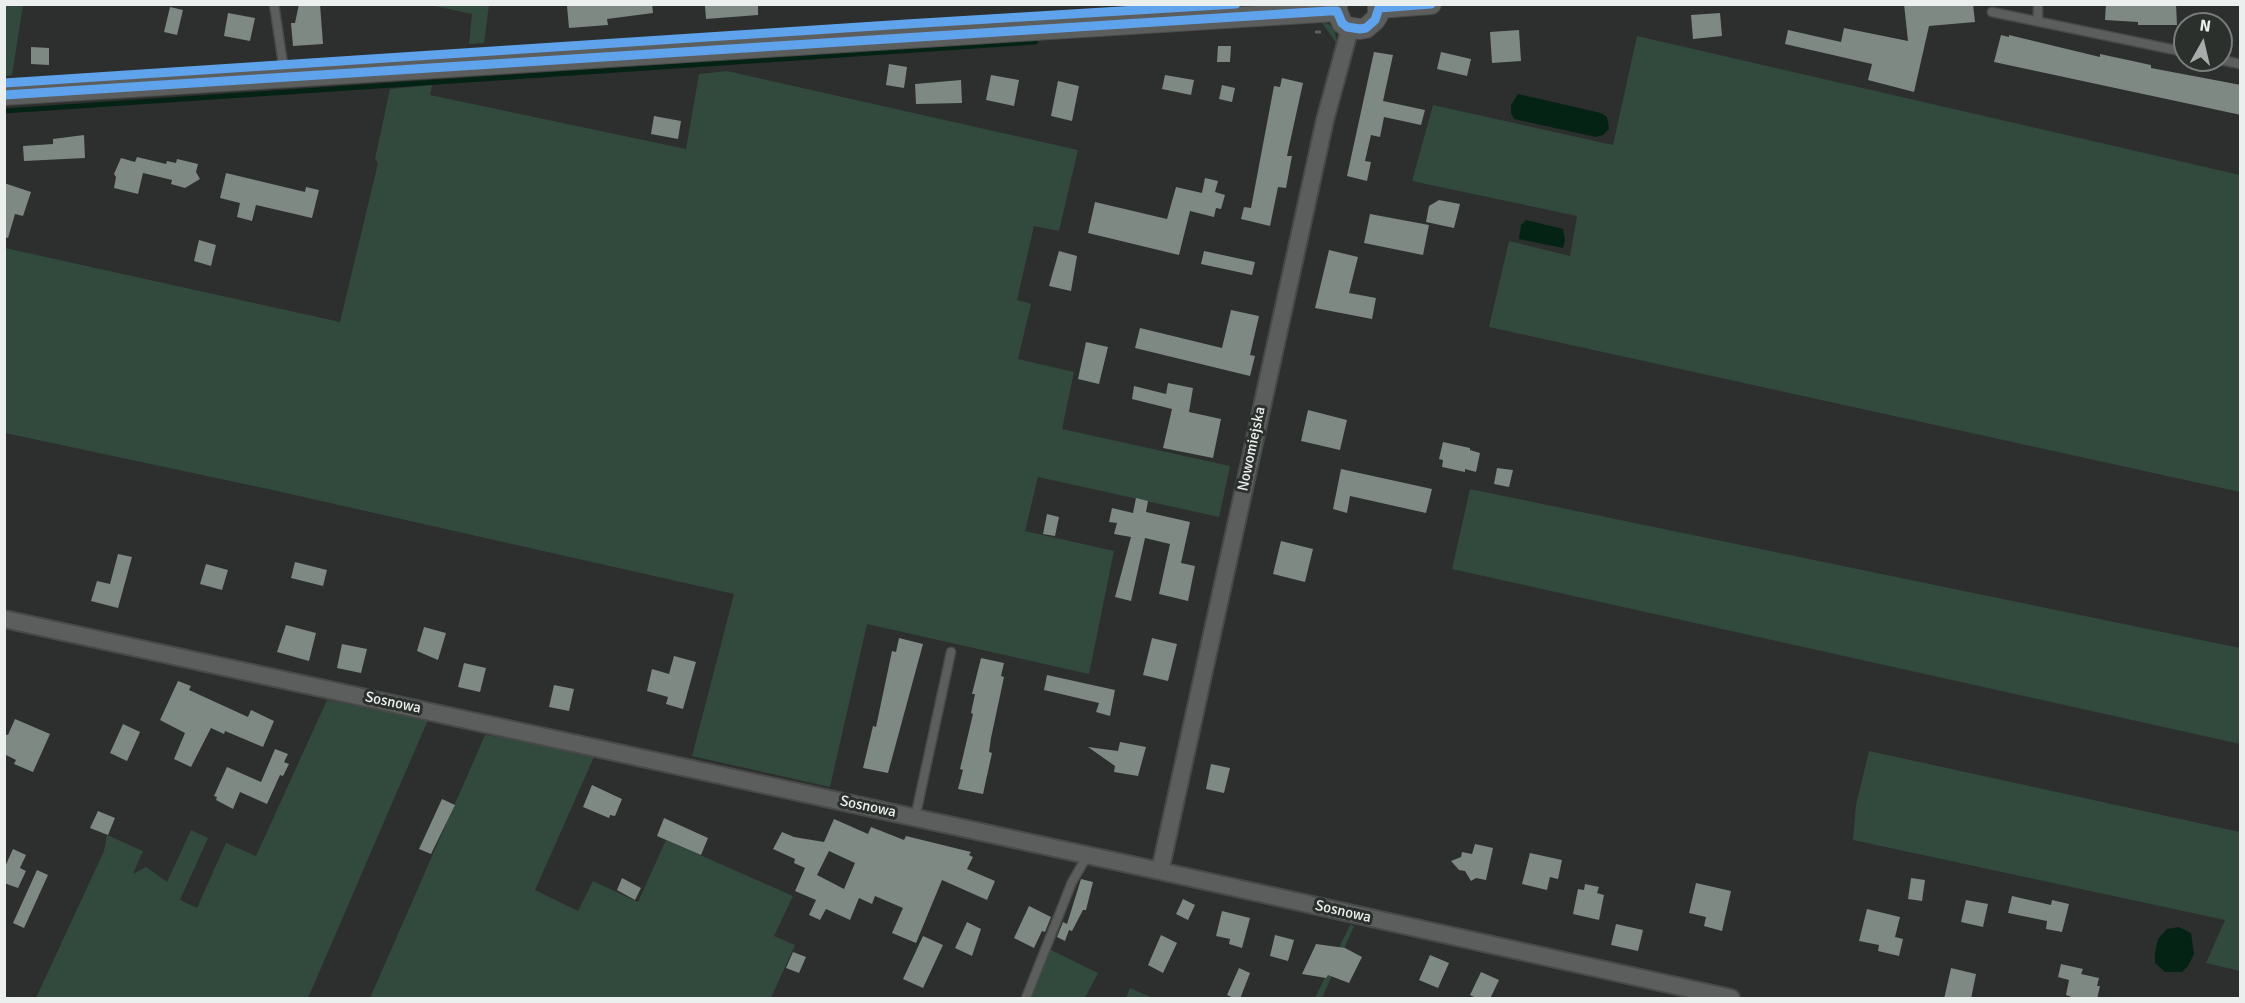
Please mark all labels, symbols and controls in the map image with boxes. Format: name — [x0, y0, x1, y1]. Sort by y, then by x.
north arrow — [2173, 12, 2233, 72]
text: N — [2198, 15, 2212, 37]
street label: Nowomiejska — [1234, 405, 1270, 493]
street label: Sosnowa — [363, 688, 423, 718]
street label: Sosnowa — [838, 792, 898, 822]
street label: Sosnowa — [1313, 897, 1373, 927]

